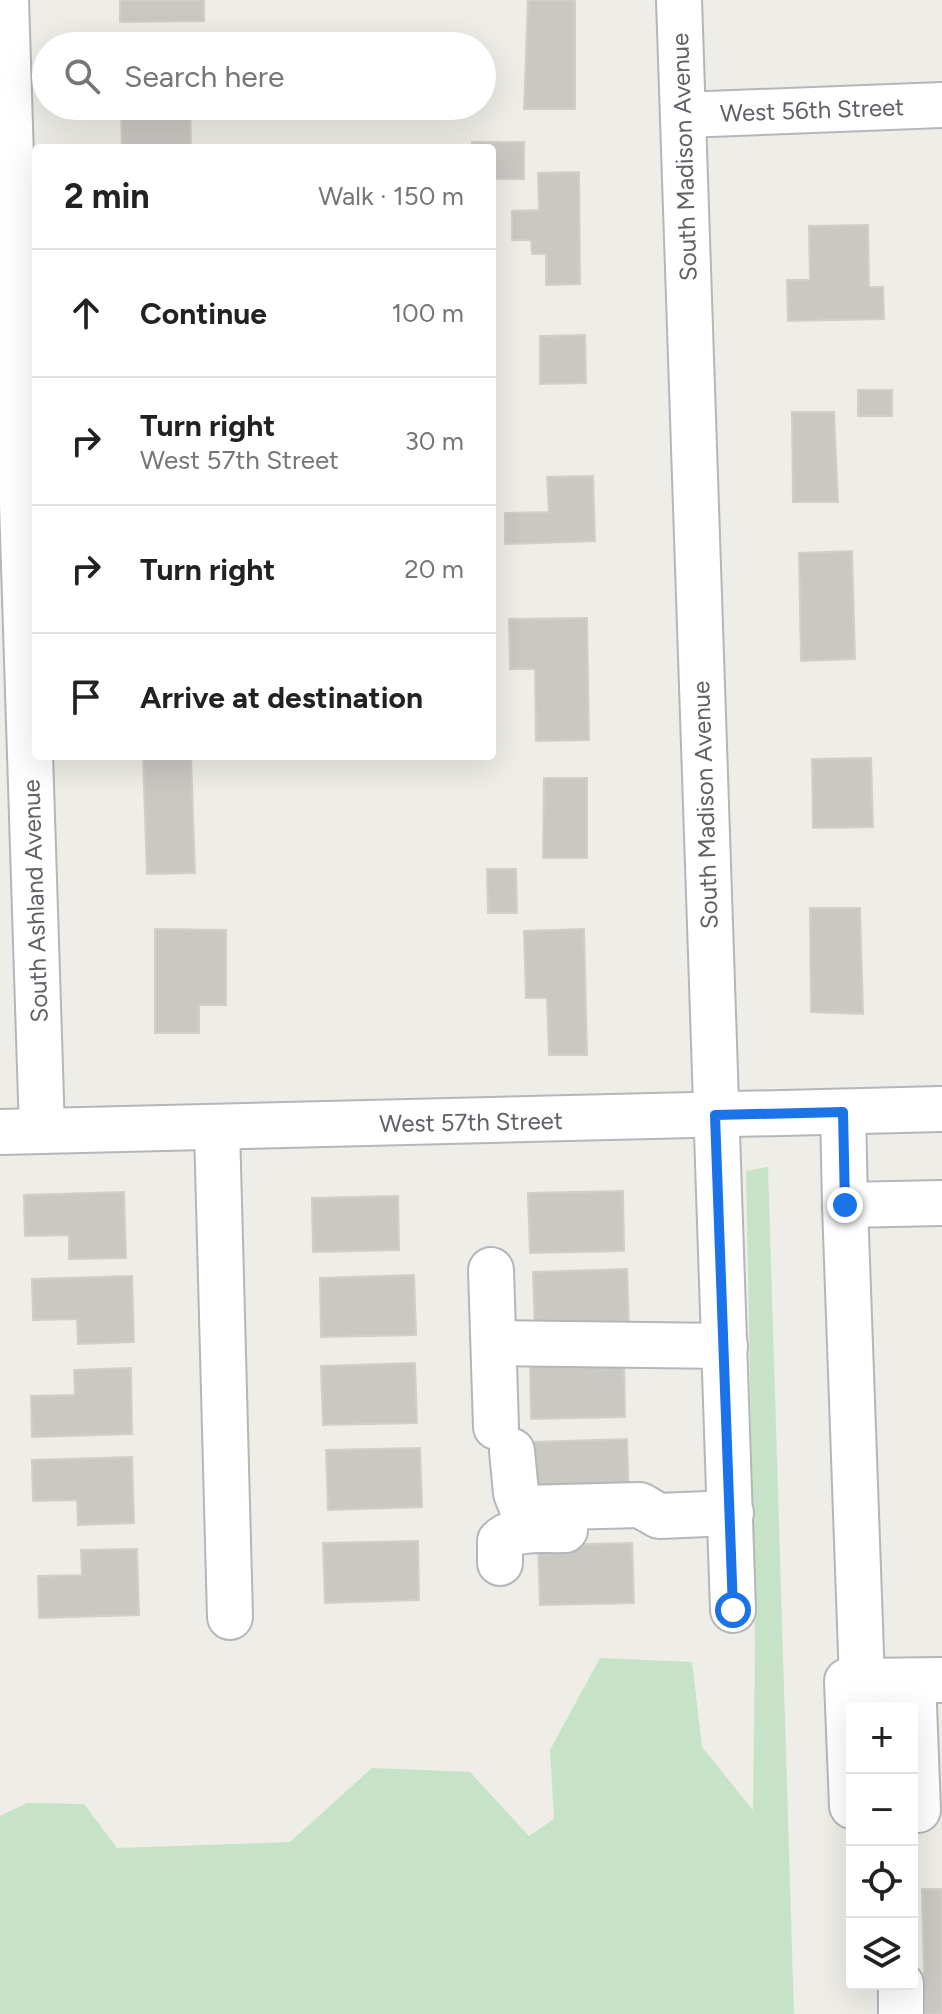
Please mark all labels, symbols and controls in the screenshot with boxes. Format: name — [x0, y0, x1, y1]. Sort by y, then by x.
search box — [32, 32, 496, 120]
street label: South Madison Avenue — [665, 32, 703, 282]
icon: search — [60, 54, 104, 98]
text: Search here — [124, 58, 284, 95]
street label: West 56th Street — [719, 92, 905, 128]
text: 2 min — [64, 176, 150, 217]
text: Walk · 150 m — [318, 180, 464, 212]
icon: ahead — [64, 291, 108, 335]
text: Continue — [140, 295, 267, 332]
text: 100 m — [391, 297, 464, 329]
text: Turn right — [140, 407, 275, 444]
icon: right — [64, 419, 108, 463]
text: 30 m — [405, 425, 464, 457]
text: West 57th Street — [140, 444, 339, 476]
icon: right — [64, 547, 108, 591]
text: Turn right — [140, 551, 275, 588]
text: 20 m — [404, 553, 464, 585]
icon: arrive — [64, 675, 108, 719]
text: Arrive at destination — [140, 679, 423, 716]
street label: South Madison Avenue — [686, 680, 724, 930]
street label: South Ashland Avenue — [16, 779, 54, 1023]
street label: West 57th Street — [379, 1106, 563, 1138]
route end — [827, 1187, 863, 1223]
route start — [715, 1592, 751, 1628]
map controls — [846, 1702, 918, 1990]
button: + — [846, 1702, 918, 1774]
button: − — [846, 1774, 918, 1846]
button: locate — [846, 1846, 918, 1918]
button: layers — [846, 1918, 918, 1990]

